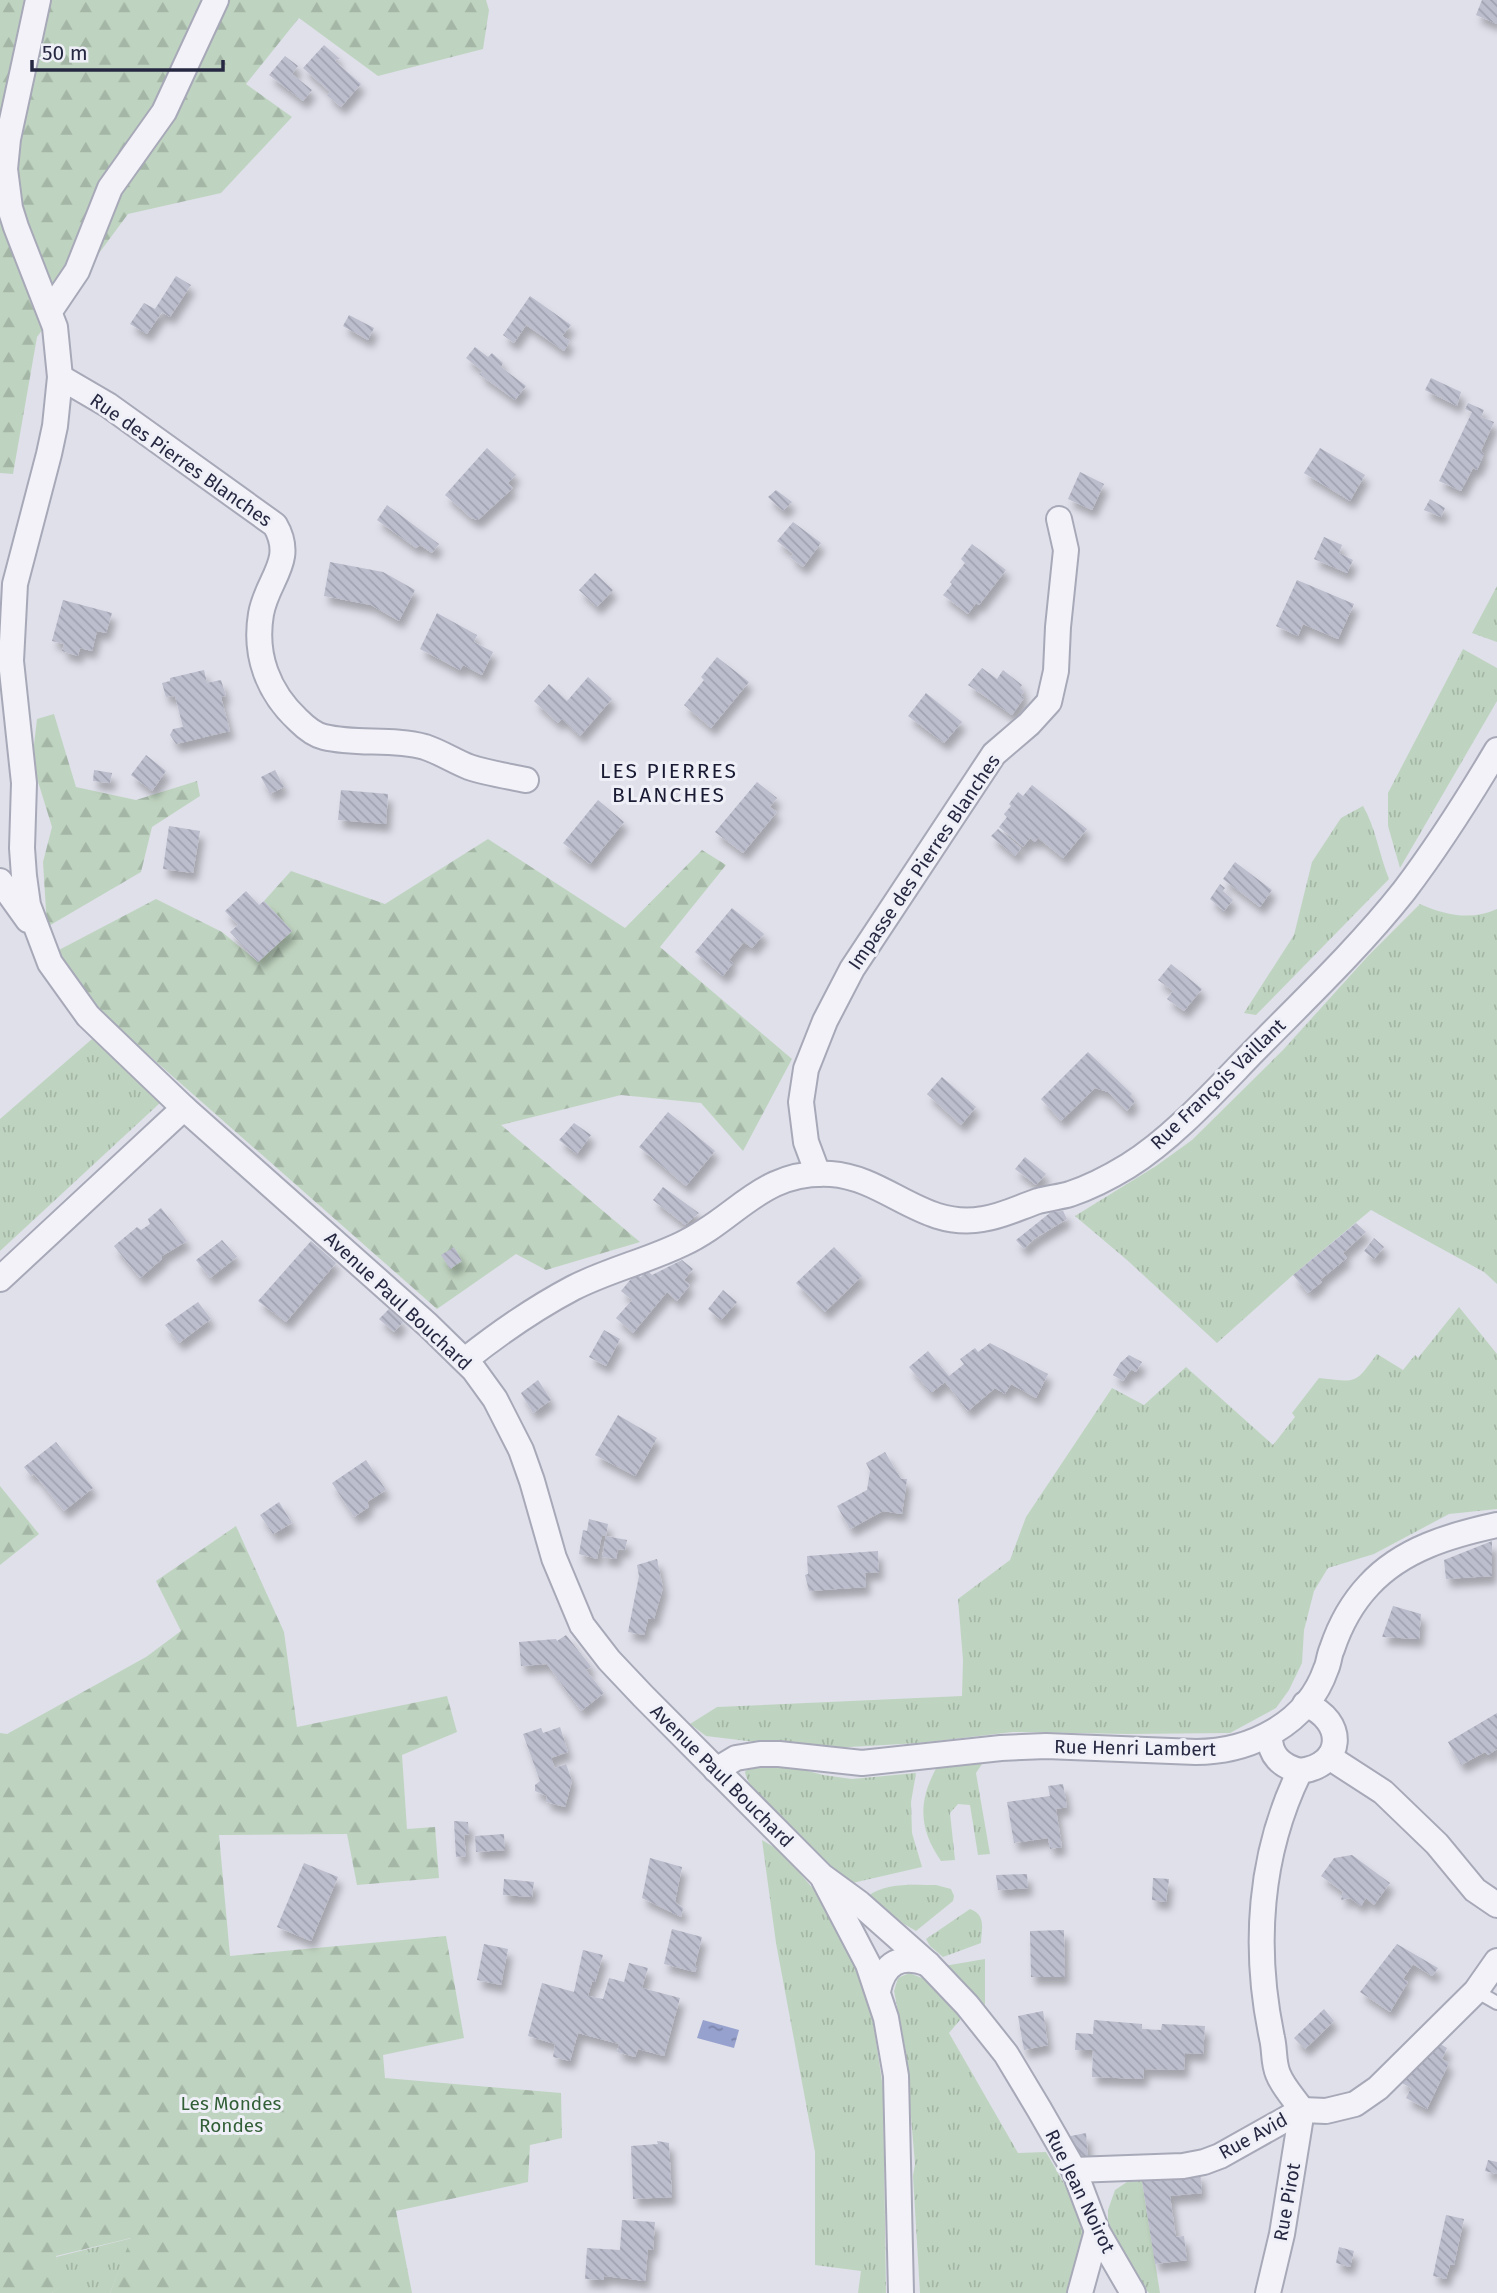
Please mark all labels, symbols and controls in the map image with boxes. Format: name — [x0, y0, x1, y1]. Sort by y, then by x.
scale bar — [32, 28, 222, 72]
text: 50 m — [42, 40, 88, 66]
street label: Rue des Pierres Blanches — [86, 388, 276, 532]
street label: Impasse des Pierres Blanches — [843, 750, 1005, 974]
district label: LES PIERRES BLANCHES — [600, 758, 738, 808]
street label: Rue François Vaillant — [1146, 1014, 1290, 1154]
street label: Avenue Paul Bouchard — [320, 1227, 476, 1375]
street label: Avenue Paul Bouchard — [646, 1700, 798, 1852]
street label: Rue Henri Lambert — [1054, 1735, 1216, 1761]
park label: Les Mondes Rondes — [181, 2092, 282, 2137]
street label: Rue Avid — [1215, 2108, 1291, 2164]
street label: Rue Jean Noirot — [1040, 2125, 1120, 2257]
street label: Rue Pirot — [1269, 2161, 1305, 2243]

